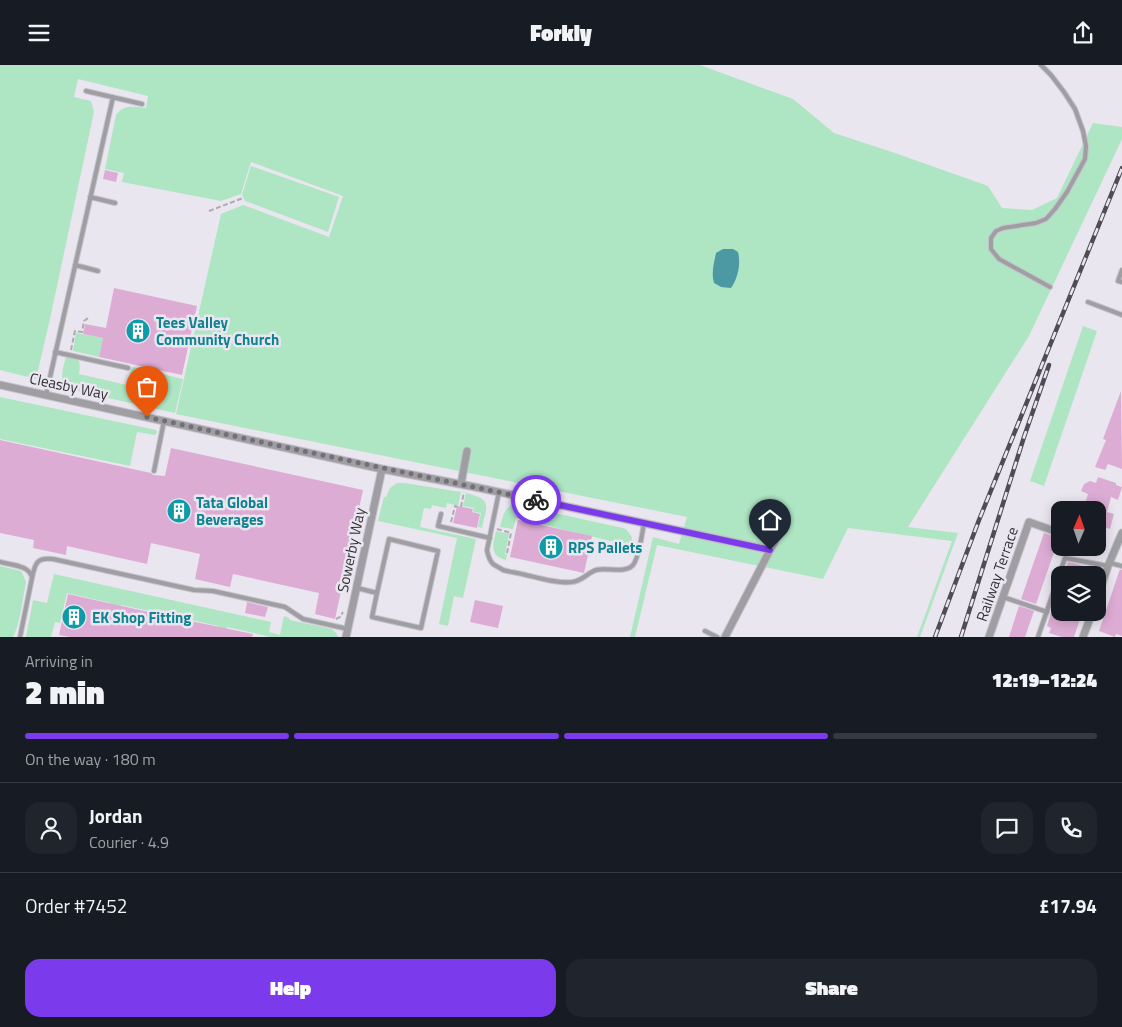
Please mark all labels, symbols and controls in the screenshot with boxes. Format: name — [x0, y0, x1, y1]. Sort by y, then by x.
text: Forkly — [530, 16, 592, 50]
icon: menu — [25, 19, 53, 47]
icon: share — [1069, 19, 1097, 47]
place label: Tees Valley Community Church — [156, 311, 279, 351]
building icon: Tees Valley Community Church — [125, 318, 151, 344]
street label: Cleasby Way — [28, 366, 110, 406]
pin — [126, 366, 168, 417]
icon: bag — [133, 373, 161, 401]
courier — [511, 475, 561, 525]
icon: bike — [522, 486, 550, 514]
place label: Tata Global Beverages — [196, 491, 268, 531]
building icon: Tata Global Beverages — [166, 498, 192, 524]
pin — [749, 499, 791, 550]
north arrow — [1051, 501, 1106, 556]
map controls — [1051, 501, 1106, 621]
street label: Sowerby Way — [331, 505, 371, 595]
icon: home — [756, 506, 784, 534]
street label: Railway Terrace — [970, 524, 1024, 624]
building icon: RPS Pallets — [538, 534, 564, 560]
place label: RPS Pallets — [568, 536, 642, 559]
button: layers — [1051, 566, 1106, 621]
building icon: EK Shop Fitting — [61, 604, 87, 630]
place label: EK Shop Fitting — [92, 606, 191, 629]
text: Arriving in — [25, 649, 93, 673]
text: 12:19–12:24 — [992, 665, 1097, 694]
text: 2 min — [25, 668, 105, 716]
text: On the way · 180 m — [25, 747, 156, 771]
text: Jordan — [89, 801, 142, 830]
button: person — [25, 802, 77, 854]
button: chat — [981, 802, 1033, 854]
button: phone — [1045, 802, 1097, 854]
text: Courier · 4.9 — [89, 830, 169, 854]
text: Order #7452 — [25, 891, 127, 920]
text: £17.94 — [1039, 891, 1097, 920]
button: Help — [25, 959, 556, 1017]
button: Share — [566, 959, 1097, 1017]

